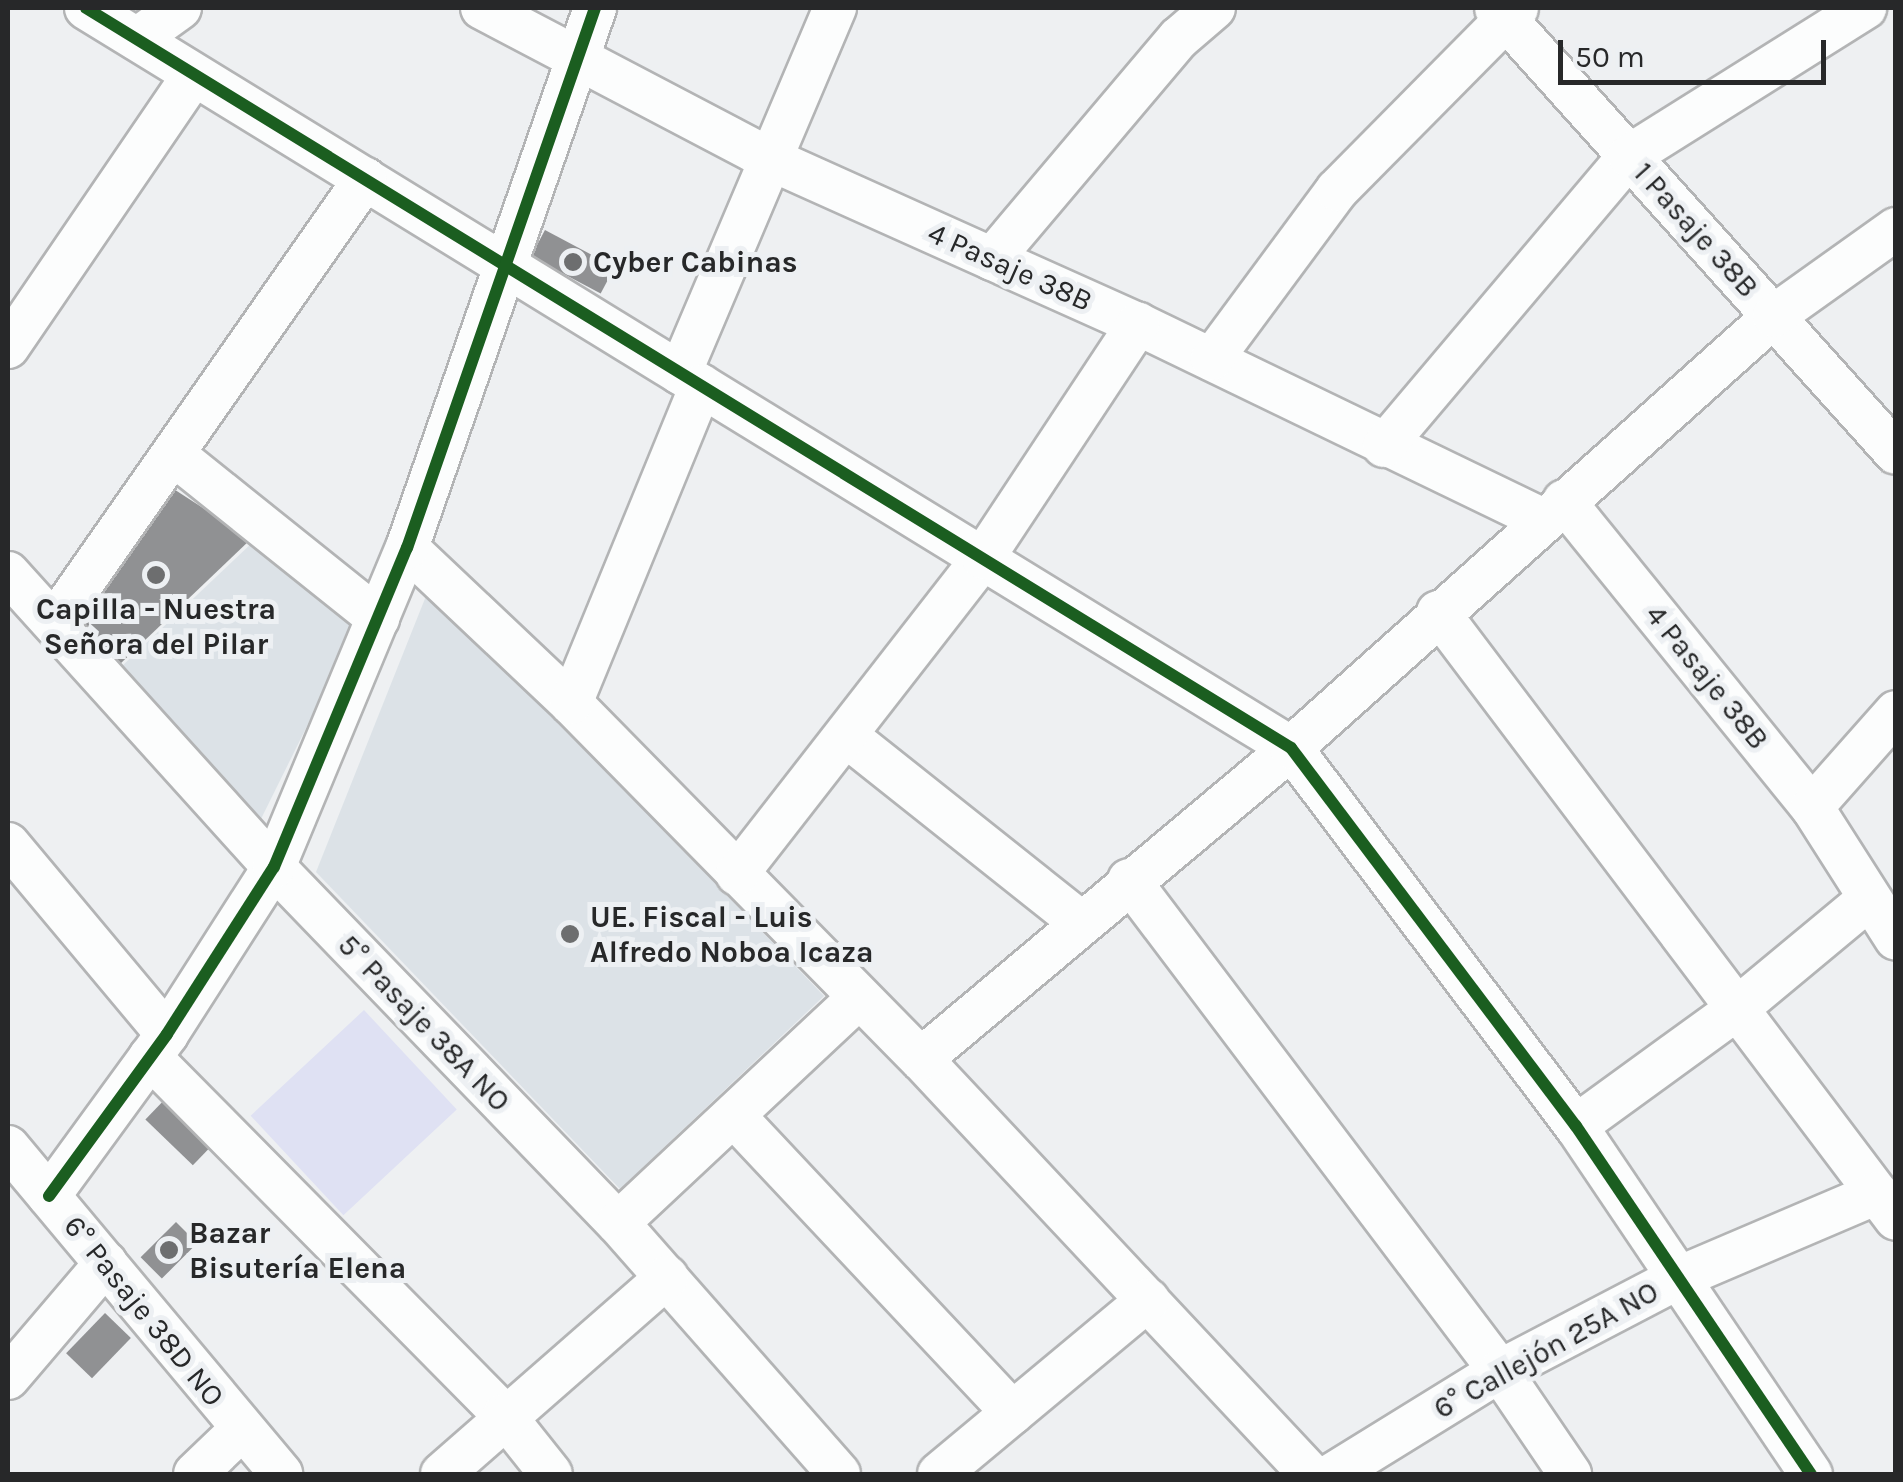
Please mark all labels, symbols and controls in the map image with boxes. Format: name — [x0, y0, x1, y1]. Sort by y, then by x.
scale bar — [1563, 20, 1830, 82]
text: 50 m — [1575, 39, 1645, 75]
street label: 1 Pasaje 38B — [1626, 155, 1766, 305]
street label: 4 Pasaje 38B — [922, 215, 1098, 319]
place label: Cyber Cabinas — [593, 244, 798, 280]
marker: Cyber Cabinas — [562, 251, 584, 273]
marker: Capilla - Nuestra Señora del Pilar — [145, 564, 167, 586]
place label: Capilla - Nuestra Señora del Pilar — [36, 591, 276, 662]
street label: 4 Pasaje 38B — [1638, 597, 1776, 757]
place label: UE. Fiscal - Luis Alfredo Noboa Icaza — [590, 899, 874, 970]
marker: UE. Fiscal - Luis Alfredo Noboa Icaza — [559, 923, 581, 945]
street label: 5° Pasaje 38A NO — [330, 927, 518, 1119]
street label: 6° Pasaje 38D NO — [56, 1208, 232, 1414]
place label: Bazar Bisutería Elena — [189, 1215, 406, 1286]
marker: Bazar Bisutería Elena — [158, 1239, 180, 1261]
street label: 6° Callejón 25A NO — [1427, 1273, 1665, 1427]

